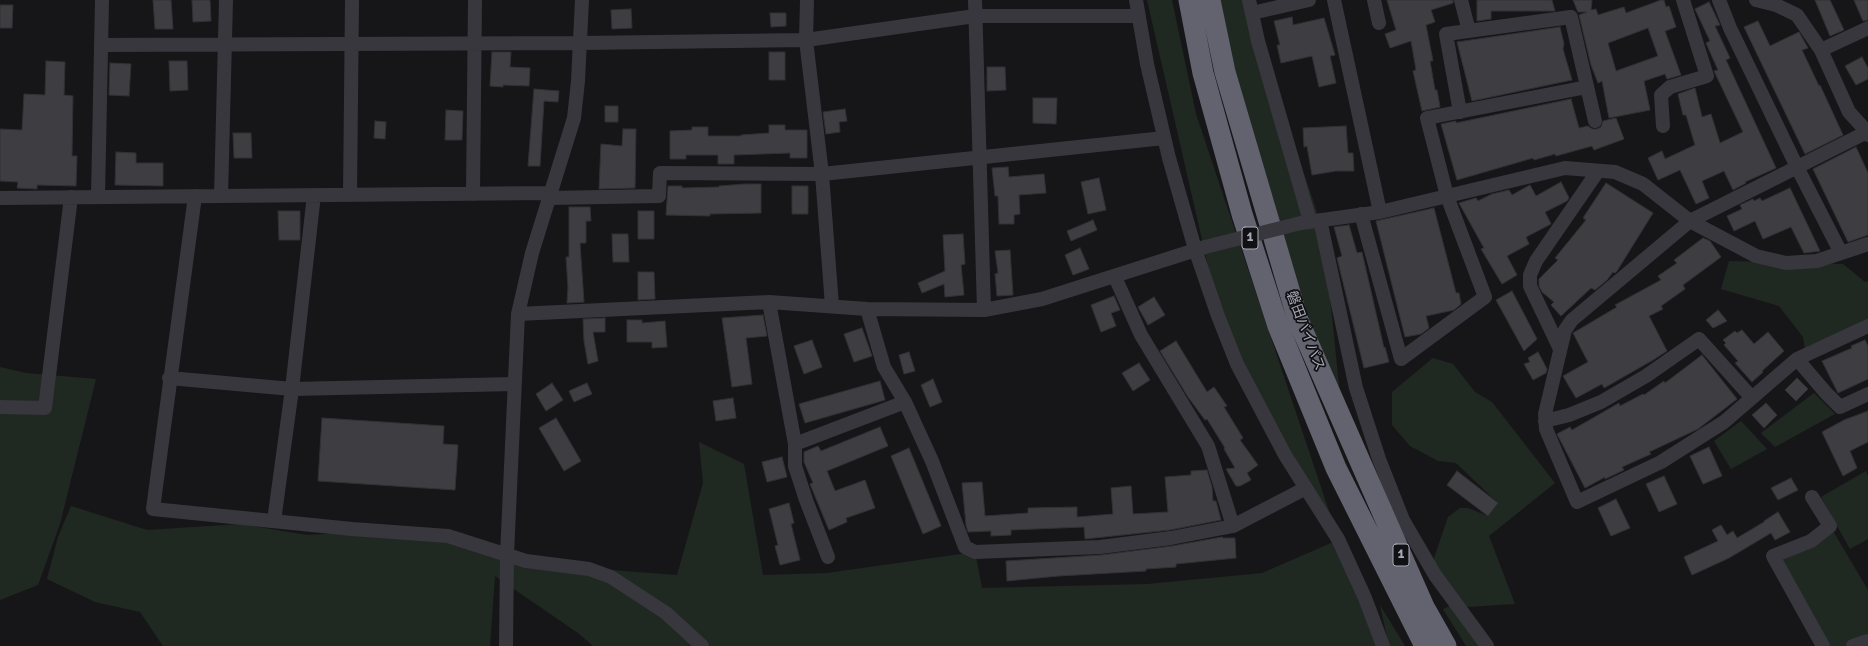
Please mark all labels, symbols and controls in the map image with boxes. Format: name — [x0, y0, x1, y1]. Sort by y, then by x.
road number: 1 — [1242, 227, 1258, 249]
street label: 磐田バイパス — [1282, 289, 1328, 373]
road number: 1 — [1393, 544, 1409, 566]

